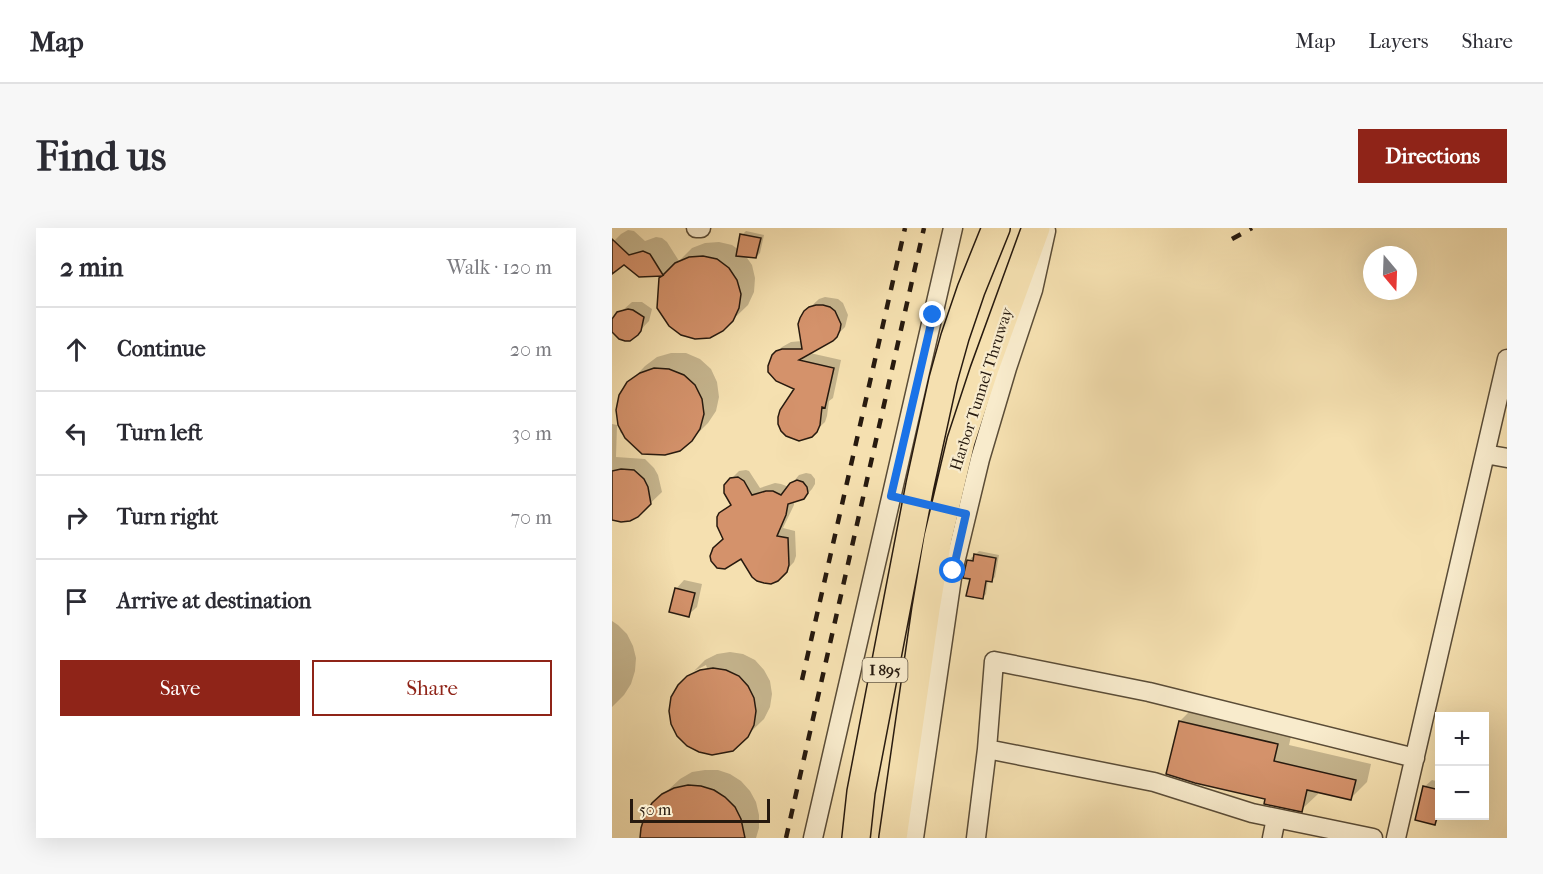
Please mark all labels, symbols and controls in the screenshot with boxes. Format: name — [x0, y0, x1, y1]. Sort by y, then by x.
text: Map — [30, 25, 84, 58]
text: Map — [1295, 29, 1336, 53]
text: Layers — [1369, 29, 1428, 53]
text: Share — [1461, 29, 1513, 53]
button: Directions — [1358, 129, 1507, 183]
text: Find us — [36, 132, 166, 181]
north arrow — [1363, 246, 1417, 300]
text: 2 min — [60, 252, 123, 283]
text: Walk · 120 m — [447, 256, 552, 279]
route end — [919, 301, 945, 327]
street label: Harbor Tunnel Thruway — [946, 305, 1017, 473]
icon: ahead — [60, 333, 93, 366]
text: Continue — [117, 336, 206, 362]
text: 20 m — [510, 338, 552, 361]
icon: left — [60, 417, 93, 450]
text: Turn left — [117, 420, 203, 446]
text: 30 m — [512, 422, 552, 445]
icon: right — [60, 501, 93, 534]
text: Turn right — [117, 504, 218, 530]
text: 70 m — [510, 506, 552, 529]
route start — [939, 557, 965, 583]
icon: arrive — [60, 585, 93, 618]
text: Arrive at destination — [117, 588, 311, 614]
road number: I 895 — [862, 658, 908, 682]
button: Save — [60, 660, 300, 716]
button: Share — [312, 660, 552, 716]
map controls — [1435, 712, 1489, 820]
button: + — [1435, 712, 1489, 766]
button: − — [1435, 766, 1489, 820]
scale bar — [630, 796, 770, 824]
text: 50 m — [639, 800, 671, 819]

